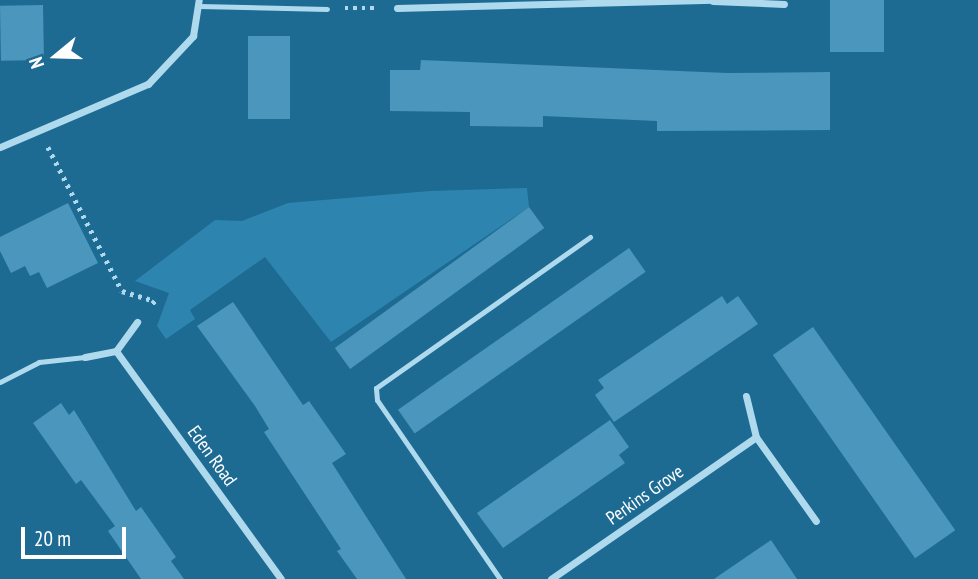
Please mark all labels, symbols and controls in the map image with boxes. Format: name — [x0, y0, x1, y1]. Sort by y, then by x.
north arrow — [21, 21, 91, 91]
text: N — [23, 54, 49, 72]
street label: Eden Road — [182, 421, 242, 491]
street label: Perkins Grove — [602, 460, 688, 530]
scale bar — [24, 512, 130, 556]
text: 20 m — [34, 525, 71, 552]

